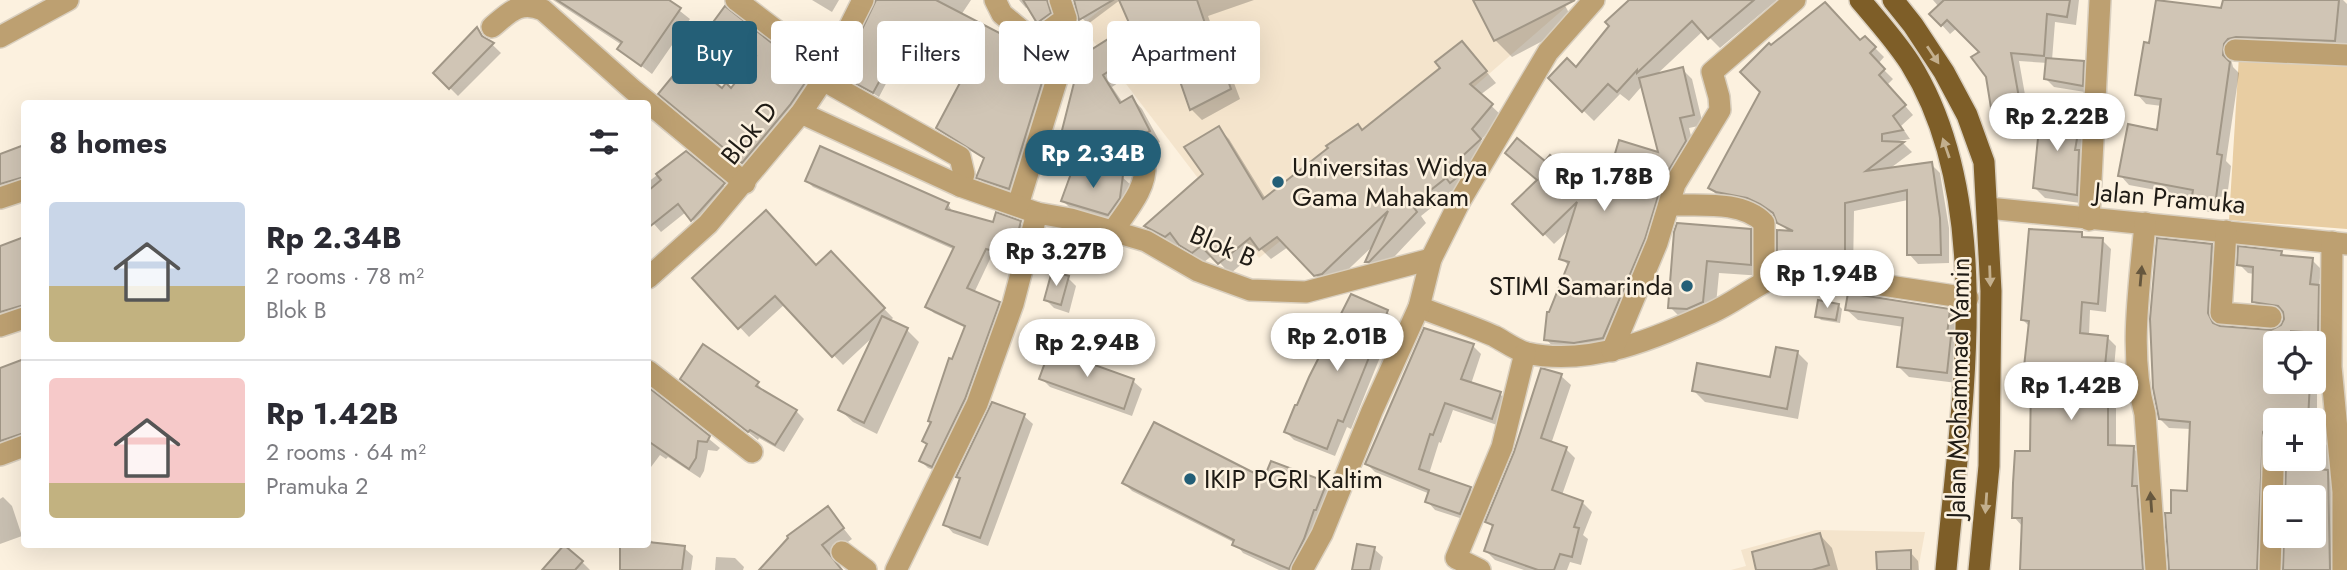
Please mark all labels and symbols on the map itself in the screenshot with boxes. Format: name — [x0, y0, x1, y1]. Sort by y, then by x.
one-way arrow — [1926, 46, 1940, 64]
street label: Blok D — [712, 93, 786, 173]
pin: Rp 2.22B — [1985, 94, 2129, 153]
pin: Rp 2.34B — [1021, 130, 1165, 190]
one-way arrow — [1941, 138, 1951, 159]
place label: Universitas Widya Gama Mahakam — [1292, 148, 1488, 216]
pin: Rp 1.78B — [1532, 154, 1676, 213]
street label: Jalan Pramuka — [2090, 172, 2247, 224]
marker: Universitas Widya Gama Mahakam — [1270, 174, 1286, 190]
street label: Blok B — [1184, 215, 1262, 277]
pin: Rp 3.27B — [984, 229, 1128, 288]
pin: Rp 1.94B — [1755, 250, 1899, 310]
street label: Jalan Mohammad Yamin — [1937, 257, 1979, 522]
one-way arrow — [2136, 264, 2147, 286]
one-way arrow — [1984, 265, 1996, 287]
place label: STIMI Samarinda — [1489, 267, 1673, 305]
marker: STIMI Samarinda — [1679, 278, 1695, 294]
pin: Rp 2.01B — [1265, 314, 1409, 373]
pin: Rp 2.94B — [1015, 320, 1159, 379]
pin: Rp 1.42B — [1999, 362, 2143, 422]
place label: IKIP PGRI Kaltim — [1204, 460, 1383, 498]
marker: IKIP PGRI Kaltim — [1182, 471, 1198, 487]
one-way arrow — [2145, 491, 2156, 513]
one-way arrow — [1980, 492, 1991, 514]

